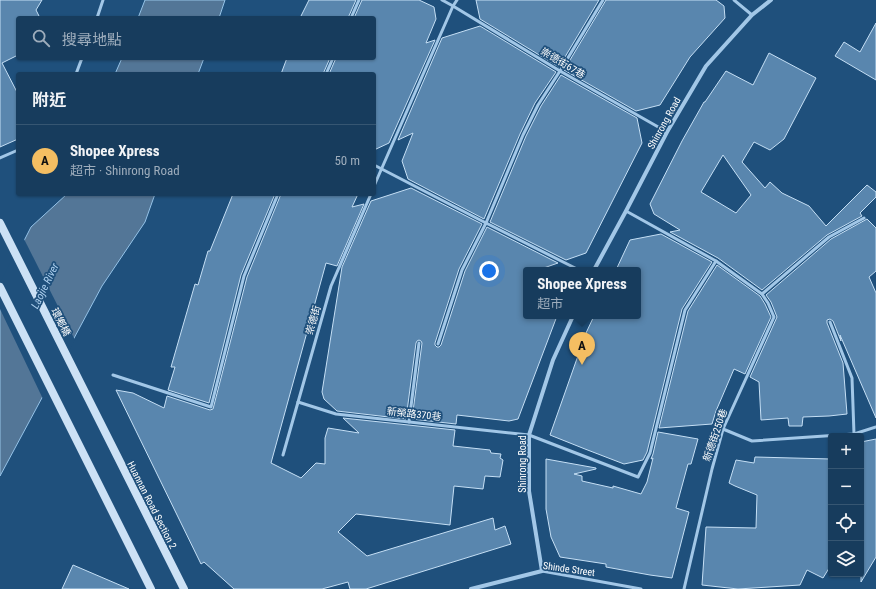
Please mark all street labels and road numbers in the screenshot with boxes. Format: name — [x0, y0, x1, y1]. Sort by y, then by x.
street label: 崇德街67巷 — [539, 45, 587, 81]
street label: Shinrong Road — [645, 95, 683, 151]
street label: 崇德街 — [304, 304, 322, 336]
street label: 環鄉橋 — [49, 306, 73, 338]
street label: 新榮路370巷 — [386, 406, 442, 422]
street label: 新德街250巷 — [701, 407, 729, 463]
street label: Shinrong Road — [517, 435, 528, 493]
street label: Huannan Road Section 2 — [125, 459, 179, 551]
street label: Shinde Street — [542, 560, 596, 578]

